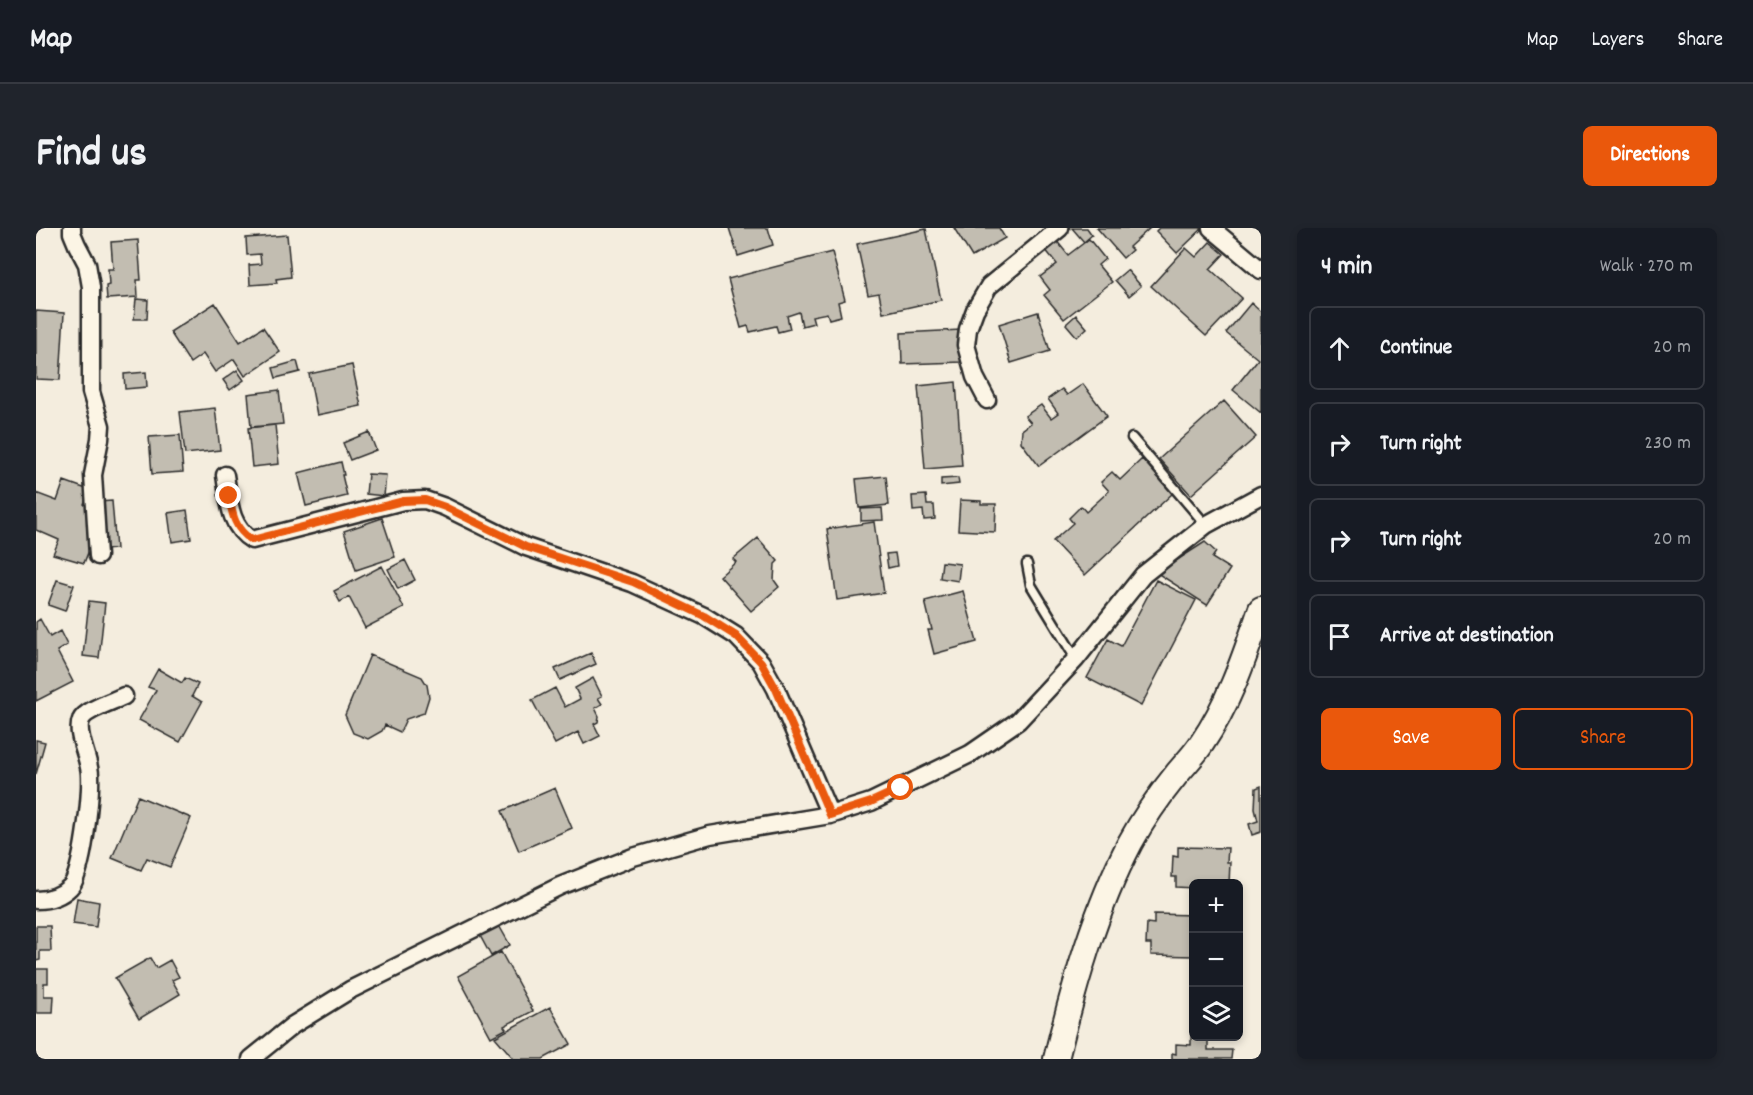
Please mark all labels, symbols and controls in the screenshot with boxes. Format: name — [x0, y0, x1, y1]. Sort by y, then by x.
text: Map — [30, 21, 72, 61]
text: Map — [1527, 26, 1558, 56]
text: Layers — [1591, 26, 1644, 56]
text: Share — [1677, 26, 1723, 56]
text: Find us — [36, 126, 147, 186]
button: Directions — [1583, 126, 1717, 186]
text: 4 min — [1321, 249, 1372, 286]
text: Walk · 270 m — [1600, 253, 1693, 281]
icon: ahead — [1323, 332, 1356, 365]
text: Continue — [1380, 333, 1452, 364]
text: 20 m — [1653, 334, 1691, 362]
icon: right — [1323, 428, 1356, 461]
text: Turn right — [1380, 429, 1462, 460]
text: 230 m — [1644, 430, 1691, 458]
route end — [215, 482, 241, 508]
icon: right — [1323, 524, 1356, 557]
text: Turn right — [1380, 525, 1462, 556]
text: 20 m — [1653, 526, 1691, 554]
icon: arrive — [1323, 620, 1356, 653]
text: Arrive at destination — [1380, 621, 1554, 652]
button: Save — [1321, 708, 1501, 770]
button: Share — [1513, 708, 1693, 770]
route start — [887, 774, 913, 800]
map controls — [1189, 879, 1243, 1041]
button: + — [1189, 879, 1243, 933]
button: − — [1189, 933, 1243, 987]
button: layers — [1189, 987, 1243, 1041]

